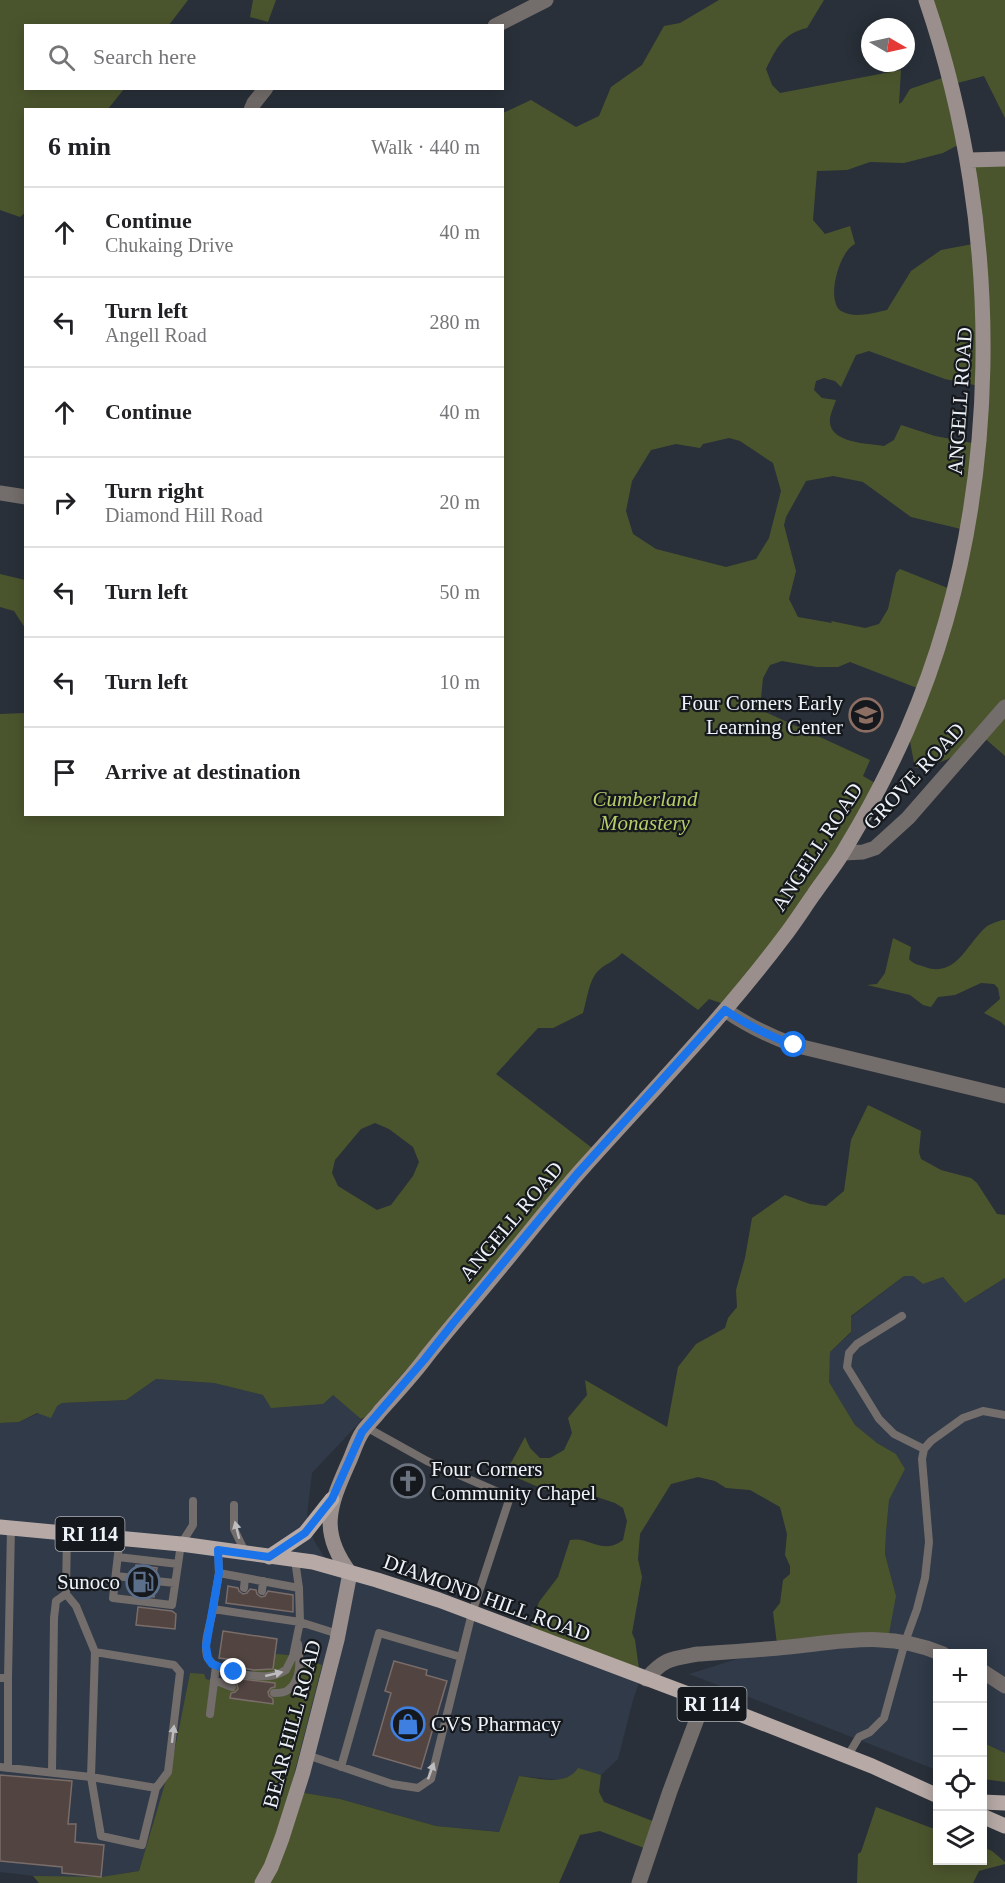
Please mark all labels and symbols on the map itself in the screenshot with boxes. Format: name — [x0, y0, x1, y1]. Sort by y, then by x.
north arrow — [861, 18, 915, 72]
street label: ANGELL ROAD — [943, 326, 977, 476]
place label: Four Corners Early Learning Center — [681, 691, 843, 739]
school or university icon: Four Corners Early Learning Center — [848, 697, 884, 733]
street label: GROVE ROAD — [858, 718, 970, 834]
street label: ANGELL ROAD — [767, 778, 867, 916]
park label: Cumberland Monastery — [593, 787, 698, 835]
route start — [780, 1031, 806, 1057]
street label: ANGELL ROAD — [454, 1157, 568, 1285]
place label: Four Corners Community Chapel — [431, 1457, 596, 1505]
church icon: Four Corners Community Chapel — [390, 1463, 426, 1499]
road number: RI 114 — [56, 1517, 124, 1551]
one-way arrow — [231, 1521, 241, 1539]
street label: DIAMOND HILL ROAD — [380, 1549, 594, 1647]
fuel station icon: Sunoco — [125, 1564, 161, 1600]
place label: Sunoco — [57, 1570, 120, 1594]
street label: BEAR HILL ROAD — [258, 1637, 326, 1811]
route end — [220, 1658, 246, 1684]
one-way arrow — [265, 1668, 283, 1678]
road number: RI 114 — [678, 1687, 746, 1721]
shop icon: CVS Pharmacy — [390, 1706, 426, 1742]
place label: CVS Pharmacy — [431, 1712, 562, 1736]
one-way arrow — [168, 1725, 177, 1744]
one-way arrow — [427, 1761, 437, 1779]

